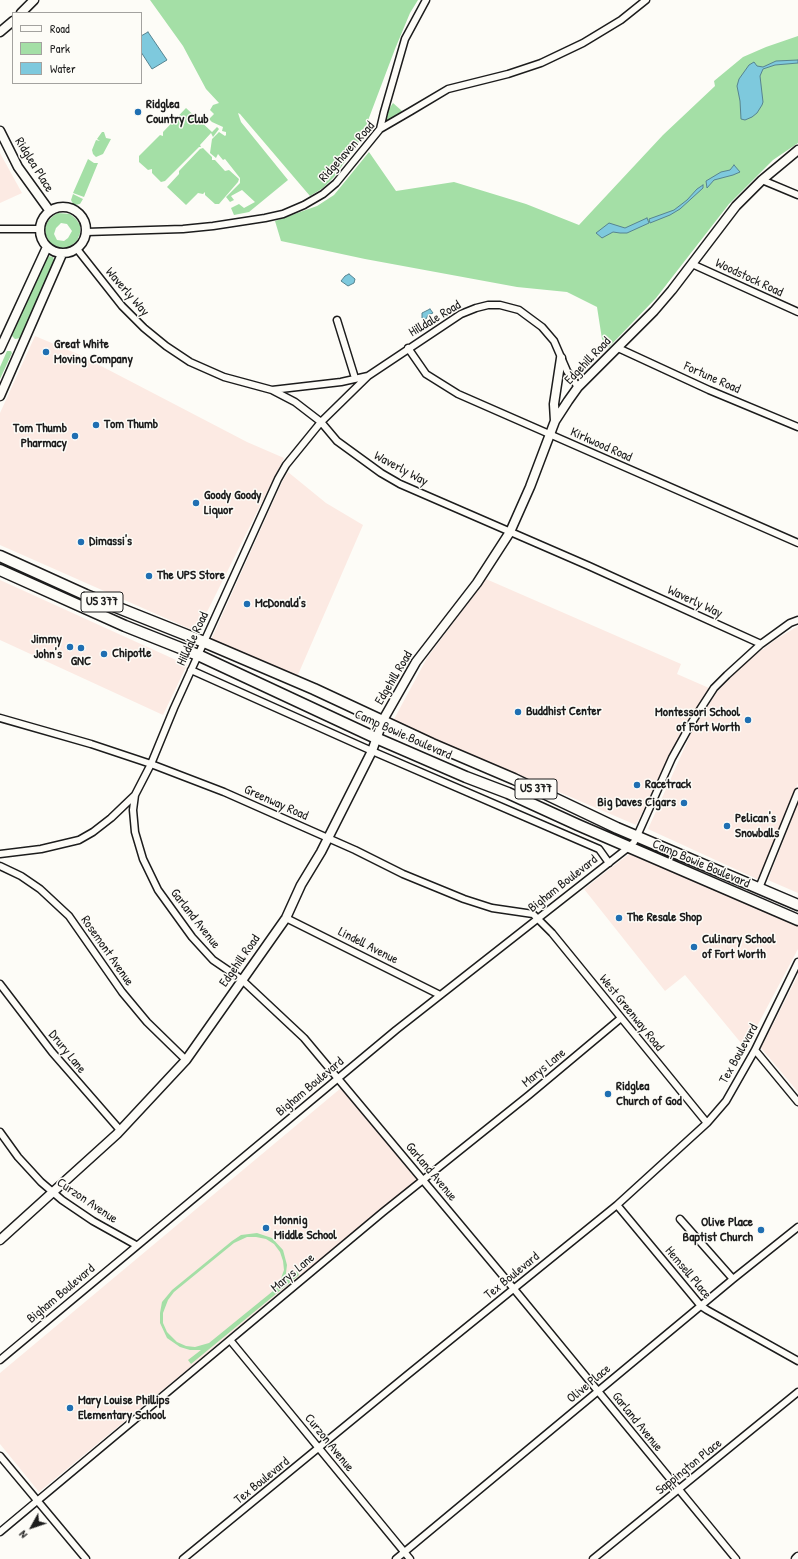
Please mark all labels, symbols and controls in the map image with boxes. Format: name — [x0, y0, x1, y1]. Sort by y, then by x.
legend — [12, 12, 142, 84]
text: Road — [50, 20, 70, 37]
text: Park — [50, 40, 70, 57]
text: Water — [50, 60, 76, 77]
place label: Ridglea Country Club — [146, 97, 209, 128]
marker: Ridglea Country Club — [133, 107, 143, 117]
street label: Ridgehaven Road — [316, 119, 378, 185]
street label: Ridglea Place — [11, 135, 57, 195]
street label: Woodstock Road — [713, 256, 785, 300]
street label: Waverly Way — [102, 265, 152, 319]
street label: Hilldale Road — [406, 297, 464, 341]
street label: Edgehill Road — [562, 334, 614, 388]
place label: Great White Moving Company — [54, 337, 133, 368]
marker: Great White Moving Company — [41, 347, 51, 357]
street label: Fortune Road — [681, 359, 743, 397]
place label: Tom Thumb — [104, 417, 158, 433]
marker: Tom Thumb — [91, 420, 101, 430]
place label: Tom Thumb Pharmacy — [13, 421, 67, 452]
street label: Kirkwood Road — [568, 424, 634, 466]
marker: Tom Thumb Pharmacy — [70, 431, 80, 441]
street label: Waverly Way — [371, 448, 431, 490]
place label: Goody Goody Liquor — [204, 488, 262, 519]
marker: Goody Goody Liquor — [191, 498, 201, 508]
place label: Dimassi's — [89, 534, 132, 550]
marker: Dimassi's — [76, 537, 86, 547]
place label: The UPS Store — [157, 568, 225, 584]
marker: The UPS Store — [144, 571, 154, 581]
street label: Waverly Way — [665, 582, 725, 622]
road number: US 377 — [81, 592, 123, 612]
place label: McDonald's — [255, 596, 306, 612]
marker: McDonald's — [242, 599, 252, 609]
street label: Hilldale Road — [174, 610, 212, 668]
place label: Jimmy John's — [31, 632, 62, 663]
marker: Jimmy John's — [65, 642, 75, 652]
marker: GNC — [76, 643, 86, 653]
place label: Chipotle — [112, 646, 151, 662]
street label: Edgehill Road — [372, 648, 416, 708]
marker: Chipotle — [99, 649, 109, 659]
place label: GNC — [71, 654, 91, 670]
place label: Buddhist Center — [526, 704, 602, 720]
place label: Montessori School of Fort Worth — [655, 705, 740, 736]
street label: Camp Bowie Boulevard — [352, 707, 454, 763]
marker: Buddhist Center — [513, 707, 523, 717]
marker: Montessori School of Fort Worth — [743, 715, 753, 725]
place label: Racetrack — [645, 777, 691, 793]
road number: US 377 — [515, 779, 557, 799]
marker: Racetrack — [632, 780, 642, 790]
street label: Greenway Road — [242, 782, 310, 824]
place label: Big Daves Cigars — [597, 795, 676, 811]
marker: Big Daves Cigars — [679, 798, 689, 808]
place label: Pelican's Snowballs — [735, 811, 779, 842]
marker: Pelican's Snowballs — [722, 821, 732, 831]
street label: Camp Bowie Boulevard — [650, 836, 752, 892]
street label: Bigham Boulevard — [525, 852, 601, 916]
street label: Garland Avenue — [167, 886, 223, 952]
place label: The Resale Shop — [627, 910, 702, 926]
street label: Rosemont Avenue — [77, 913, 137, 989]
marker: The Resale Shop — [614, 913, 624, 923]
street label: Lindell Avenue — [335, 924, 401, 968]
street label: Edgehill Road — [216, 932, 264, 990]
place label: Culinary School of Fort Worth — [702, 932, 776, 963]
marker: Culinary School of Fort Worth — [689, 942, 699, 952]
street label: West Greenway Road — [595, 972, 667, 1054]
street label: Tex Boulevard — [716, 1021, 762, 1087]
street label: Drury Lane — [45, 1027, 89, 1077]
street label: Marys Lane — [519, 1045, 569, 1091]
street label: Bigham Boulevard — [273, 1054, 347, 1120]
place label: Ridglea Church of God — [616, 1079, 682, 1110]
marker: Ridglea Church of God — [603, 1089, 613, 1099]
street label: Garland Avenue — [402, 1139, 460, 1205]
street label: Curzon Avenue — [54, 1175, 120, 1227]
place label: Monnig Middle School — [274, 1213, 337, 1244]
place label: Olive Place Baptist Church — [683, 1215, 753, 1246]
marker: Monnig Middle School — [261, 1223, 271, 1233]
marker: Olive Place Baptist Church — [756, 1225, 766, 1235]
street label: Hemsell Place — [661, 1244, 715, 1302]
street label: Tex Boulevard — [481, 1249, 543, 1303]
street label: Marys Lane — [268, 1250, 318, 1296]
street label: Bigham Boulevard — [24, 1261, 98, 1327]
street label: Olive Place — [564, 1361, 614, 1407]
street label: Garland Avenue — [608, 1389, 666, 1455]
place label: Mary Louise Phillips Elementary School — [78, 1393, 169, 1424]
marker: Mary Louise Phillips Elementary School — [65, 1403, 75, 1413]
street label: Curzon Avenue — [301, 1411, 357, 1475]
street label: Sappington Place — [653, 1436, 725, 1498]
street label: Tex Boulevard — [231, 1454, 293, 1508]
north arrow — [12, 1507, 52, 1547]
text: N — [16, 1528, 30, 1541]

